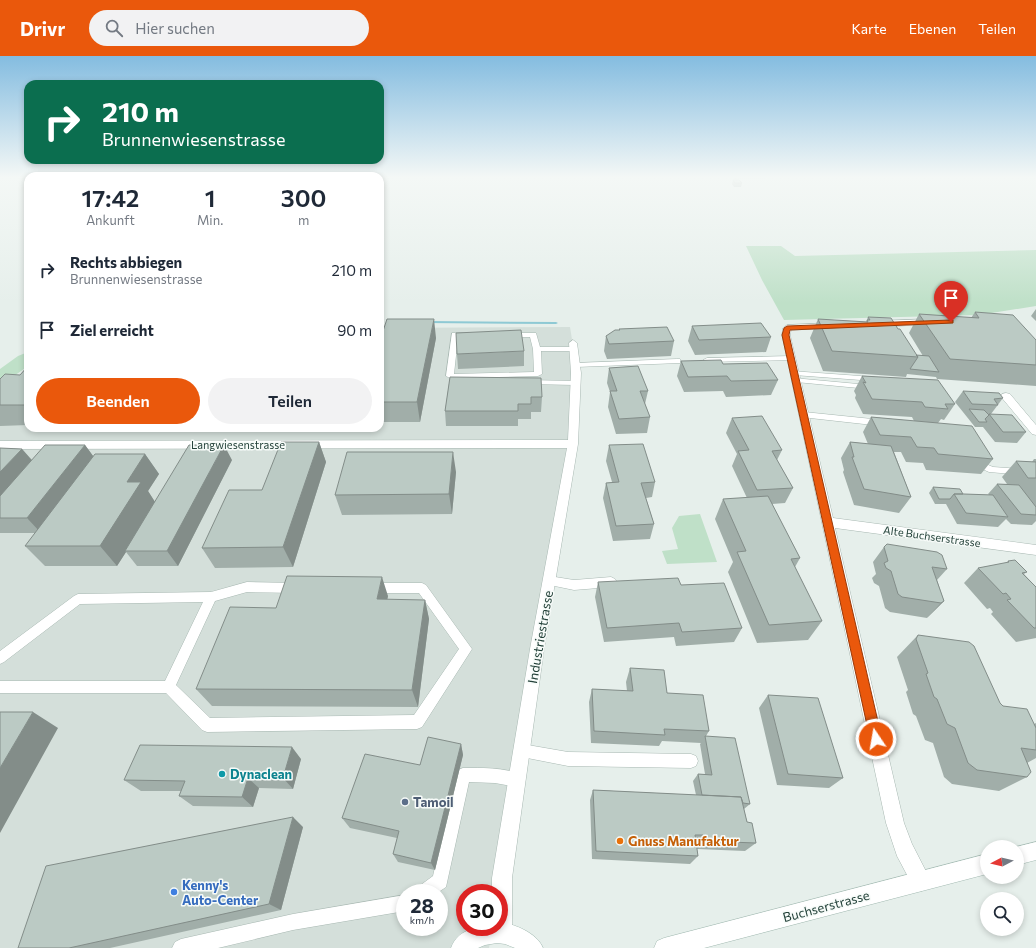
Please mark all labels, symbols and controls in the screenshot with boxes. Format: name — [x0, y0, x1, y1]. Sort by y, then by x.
search box — [89, 10, 369, 46]
text: Drivr — [20, 17, 65, 40]
icon: search — [103, 17, 125, 39]
text: Hier suchen — [135, 19, 215, 37]
text: Karte — [851, 20, 887, 37]
text: Ebenen — [909, 20, 956, 37]
text: Teilen — [978, 20, 1016, 37]
text: 210 m — [102, 94, 179, 128]
icon: right — [36, 96, 88, 148]
text: Brunnenwiesenstrasse — [102, 128, 285, 150]
text: 17:42 — [82, 183, 139, 212]
text: 1 — [205, 183, 215, 212]
text: 300 — [281, 183, 326, 212]
text: Ankunft — [86, 212, 135, 228]
text: Min. — [197, 212, 223, 228]
text: m — [298, 212, 309, 228]
text: Rechts abbiegen — [70, 253, 182, 271]
icon: right — [36, 259, 58, 281]
text: 210 m — [332, 261, 372, 279]
text: Brunnenwiesenstrasse — [70, 271, 202, 287]
pin — [934, 281, 968, 322]
icon: arrive — [940, 287, 962, 309]
icon: arrive — [36, 319, 58, 341]
text: Ziel erreicht — [70, 321, 154, 339]
text: 90 m — [337, 321, 372, 339]
button: Beenden — [36, 378, 200, 424]
button: Teilen — [208, 378, 372, 424]
street label: Langwiesenstrasse — [191, 438, 285, 451]
street label: Alte Buchserstrasse — [883, 523, 982, 549]
street label: Industriestrasse — [524, 589, 556, 685]
position arrow — [855, 718, 897, 760]
place label: Dynaclean — [230, 766, 292, 782]
marker: Dynaclean — [217, 769, 227, 779]
place label: Tamoil — [413, 794, 454, 810]
marker: Tamoil — [400, 797, 410, 807]
place label: Gnuss Manufaktur — [628, 833, 740, 849]
marker: Gnuss Manufaktur — [615, 836, 625, 846]
north arrow — [980, 840, 1024, 884]
map controls — [980, 840, 1024, 936]
place label: Kenny's Auto-Center — [182, 877, 259, 908]
speed limit sign: 30 — [456, 884, 508, 936]
marker: Kenny's Auto-Center — [169, 887, 179, 897]
street label: Buchserstrasse — [781, 887, 871, 925]
button: search — [980, 892, 1024, 936]
text: 28 — [410, 893, 434, 917]
text: km/h — [410, 914, 434, 926]

